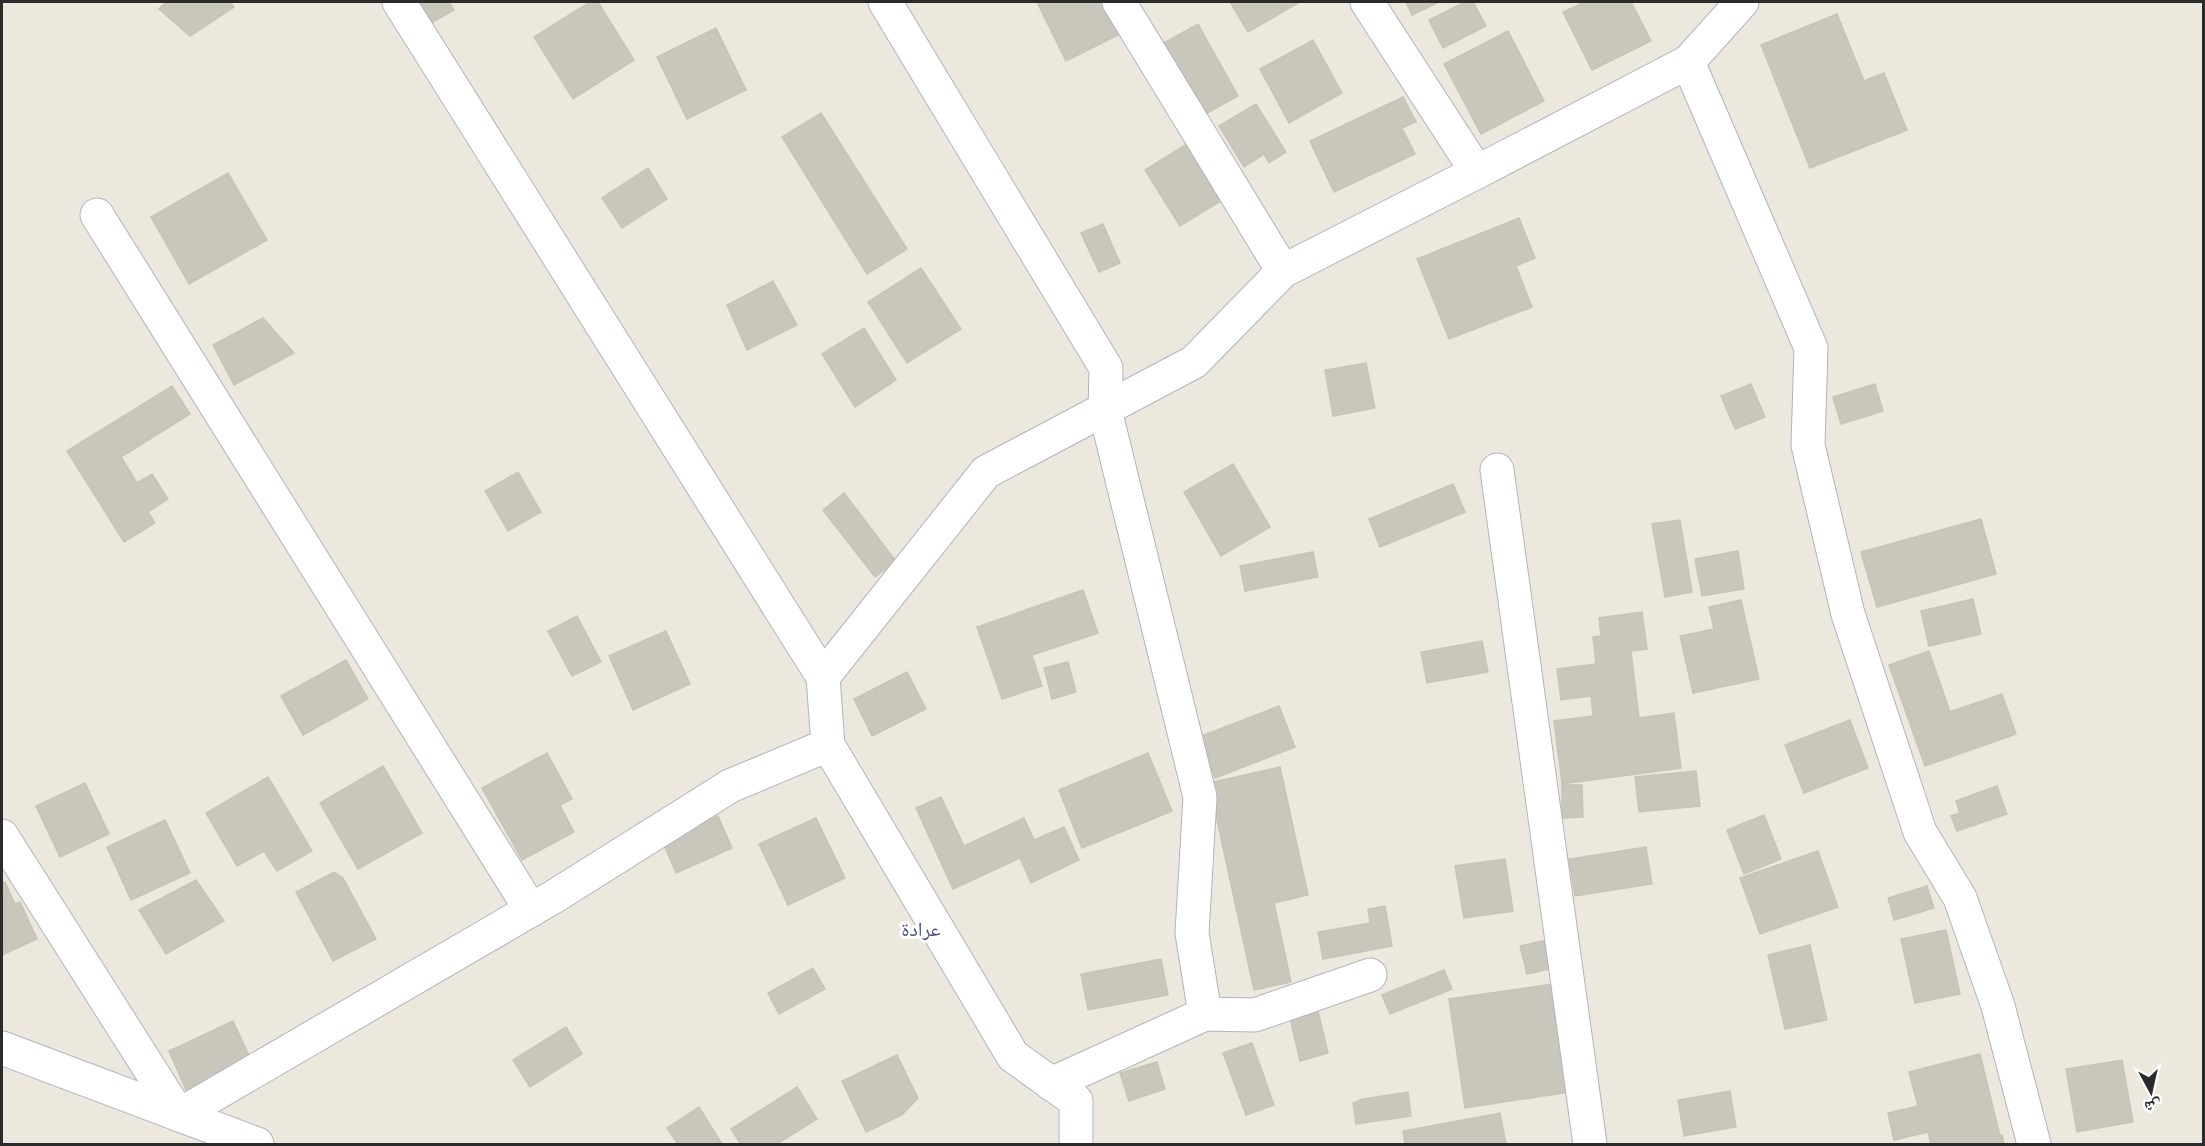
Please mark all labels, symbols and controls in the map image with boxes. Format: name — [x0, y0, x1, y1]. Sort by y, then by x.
district label: عرادة — [901, 915, 941, 942]
north arrow — [2121, 1062, 2181, 1122]
text: ش — [2143, 1095, 2163, 1119]

